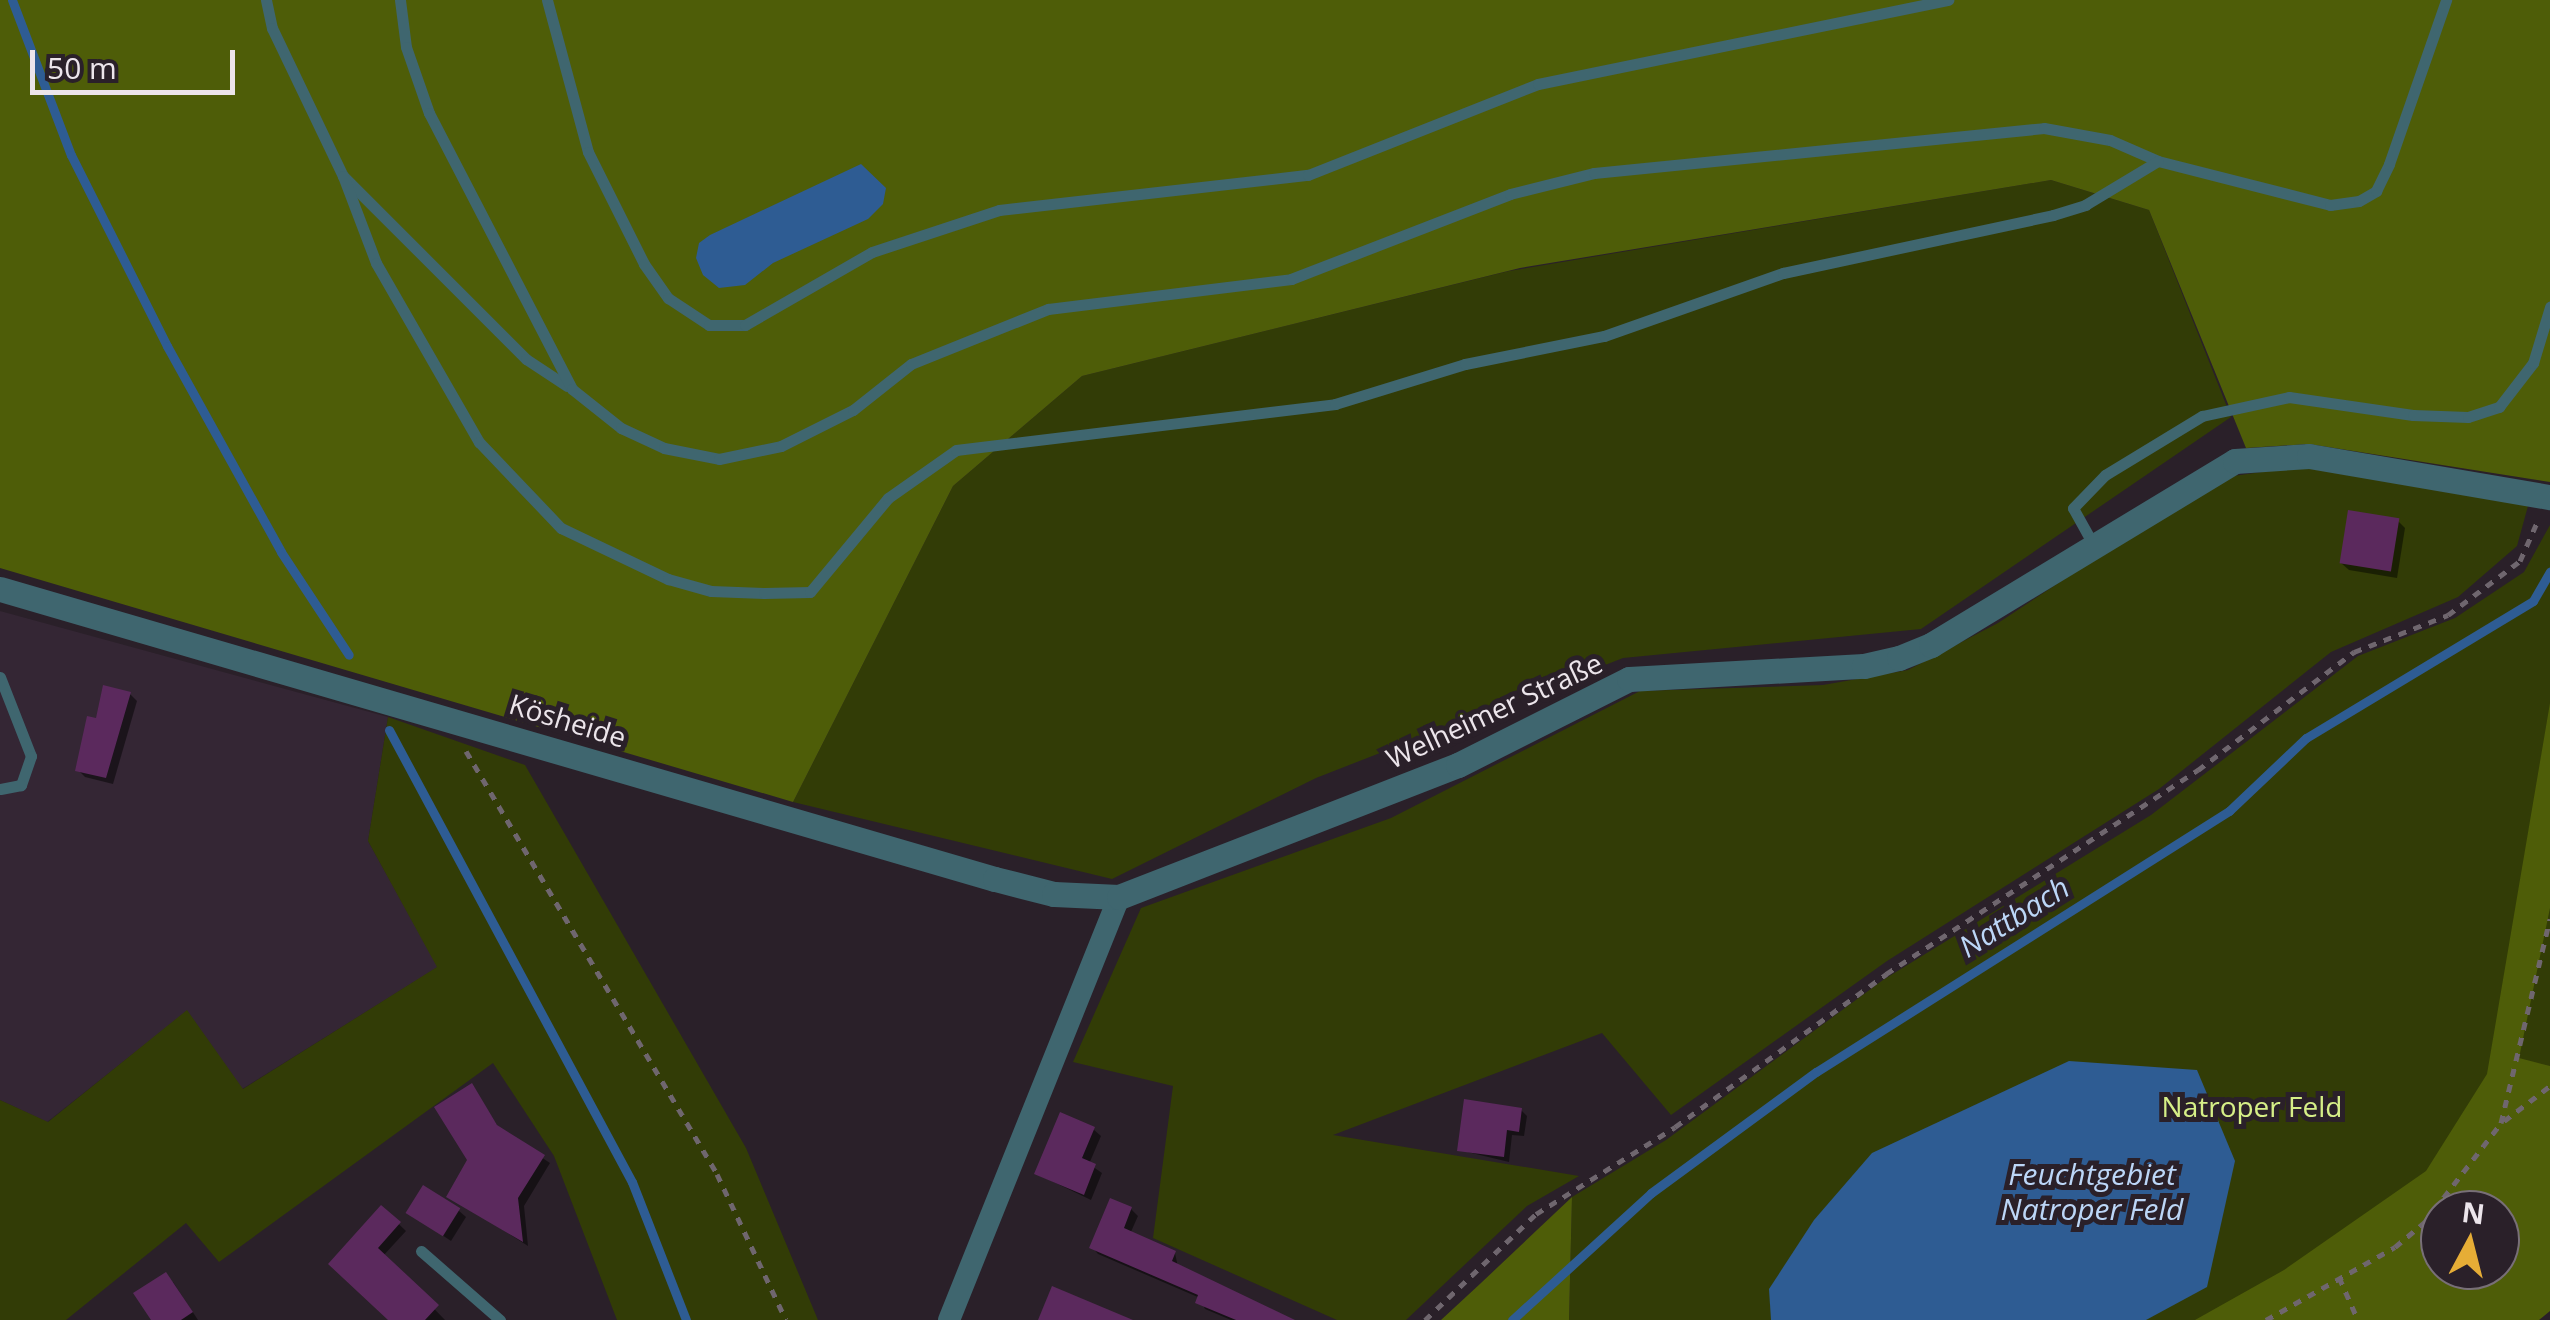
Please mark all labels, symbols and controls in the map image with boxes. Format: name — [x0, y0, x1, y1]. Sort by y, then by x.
scale bar — [35, 30, 240, 92]
text: 50 m — [47, 47, 117, 88]
street label: Welheimer Straße — [1381, 645, 1607, 775]
street label: Kösheide — [506, 686, 630, 754]
water label: Nattbach — [1952, 869, 2076, 965]
park label: Natroper Feld — [2162, 1089, 2342, 1123]
water label: Feuchtgebiet Natroper Feld — [2001, 1156, 2183, 1226]
north arrow — [2420, 1190, 2520, 1290]
text: N — [2460, 1192, 2487, 1232]

